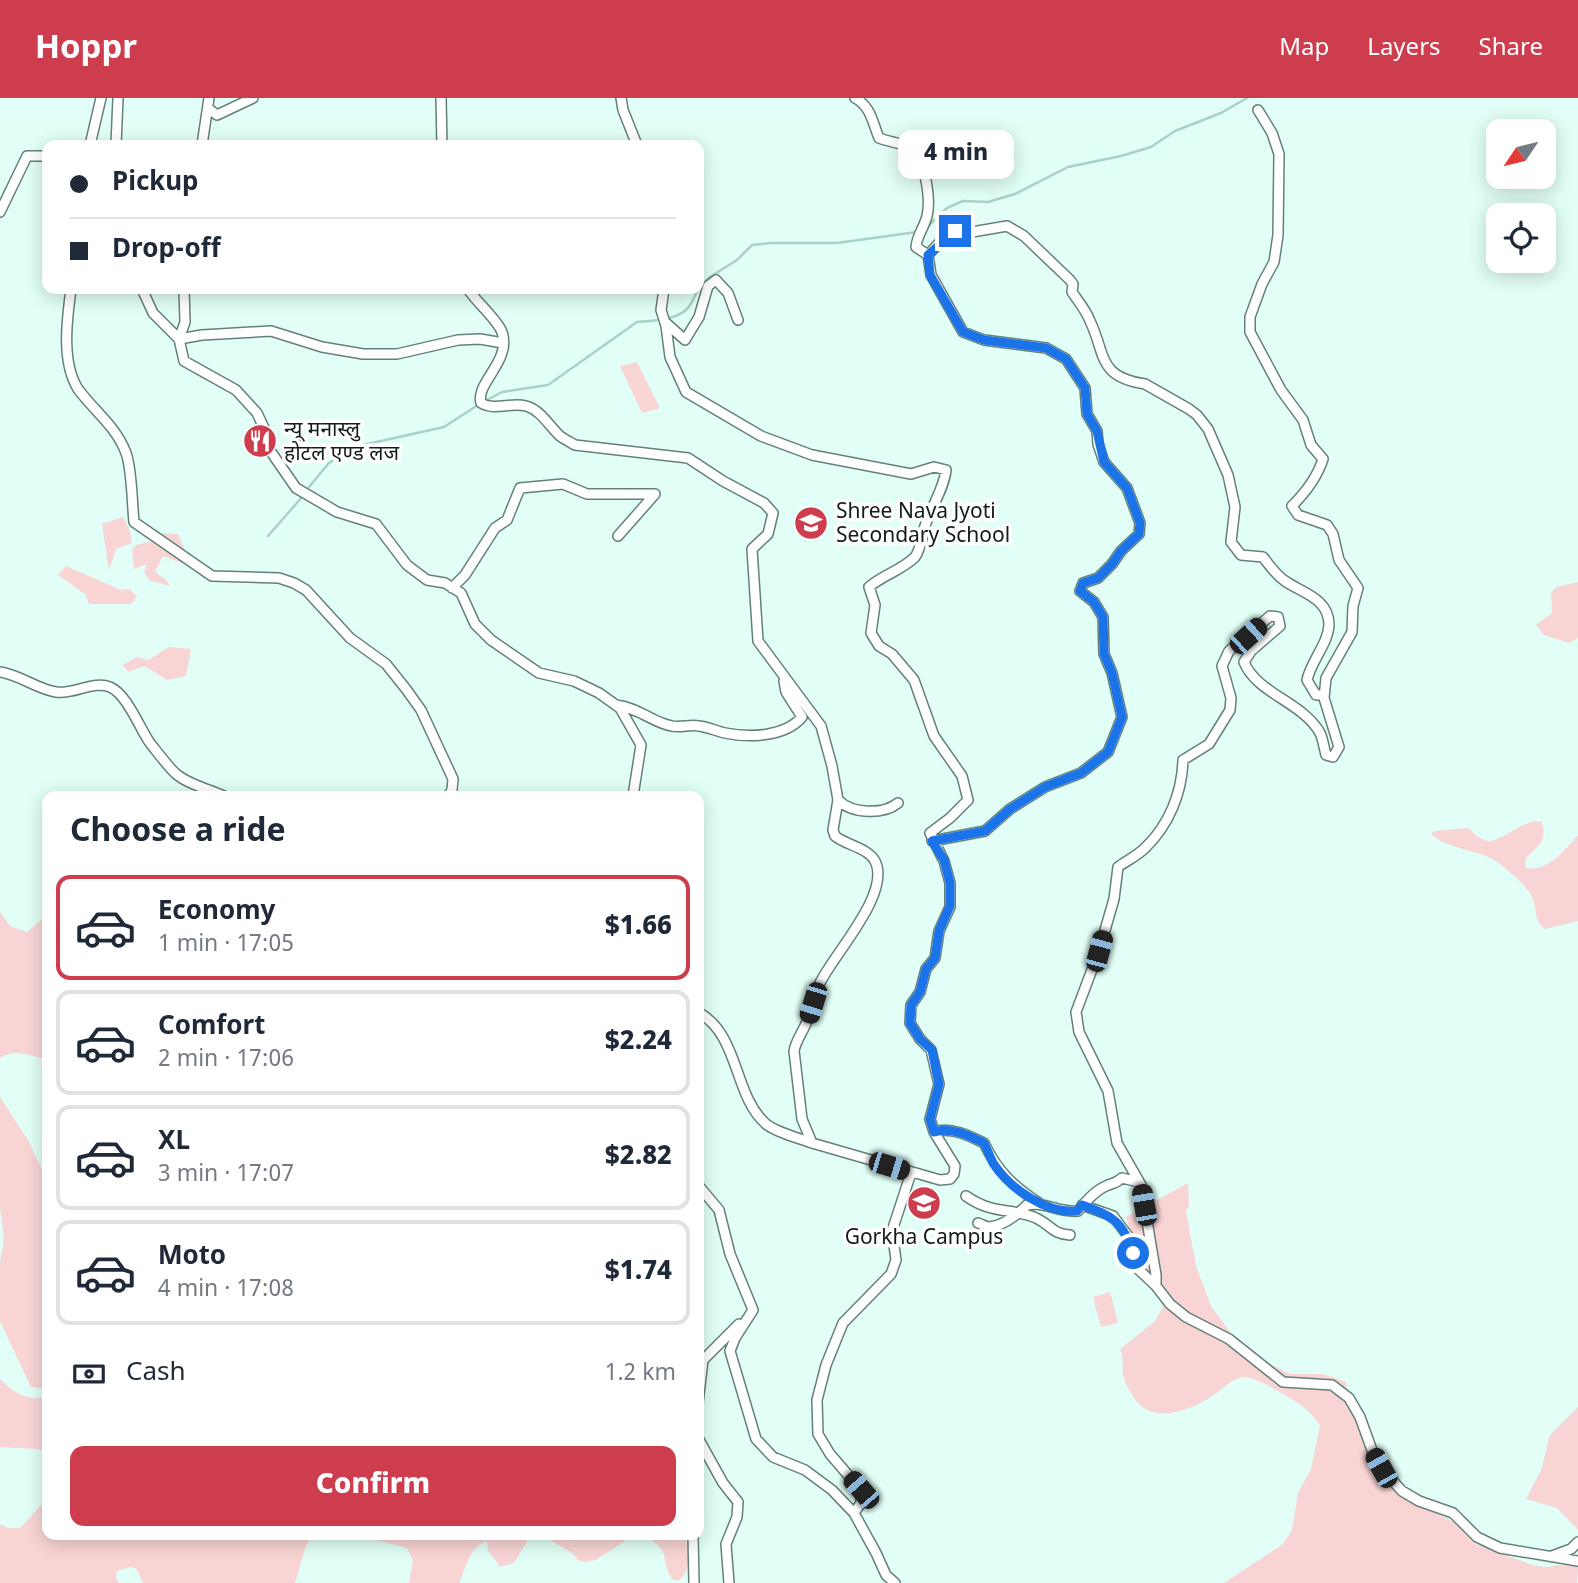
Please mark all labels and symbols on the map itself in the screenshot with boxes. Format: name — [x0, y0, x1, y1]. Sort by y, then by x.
north arrow — [1486, 119, 1556, 189]
callout: 4 min — [897, 130, 1013, 178]
route end — [939, 215, 971, 247]
place label: न्यू मनास्लु होटल एण्ड लज — [284, 417, 399, 469]
restaurant icon: न्यू मनास्लु होटल एण्ड लज — [241, 422, 279, 460]
place label: Shree Nava Jyoti Secondary School — [836, 499, 1010, 551]
school or university icon: Shree Nava Jyoti Secondary School — [792, 504, 830, 542]
car — [1226, 614, 1271, 658]
car — [1084, 928, 1115, 974]
car — [797, 980, 830, 1026]
car — [866, 1150, 913, 1182]
car — [1131, 1182, 1158, 1228]
school or university icon: Gorkha Campus — [905, 1184, 943, 1222]
place label: Gorkha Campus — [845, 1225, 1003, 1253]
route start — [1117, 1237, 1149, 1269]
car — [1362, 1445, 1401, 1491]
car — [840, 1467, 883, 1513]

